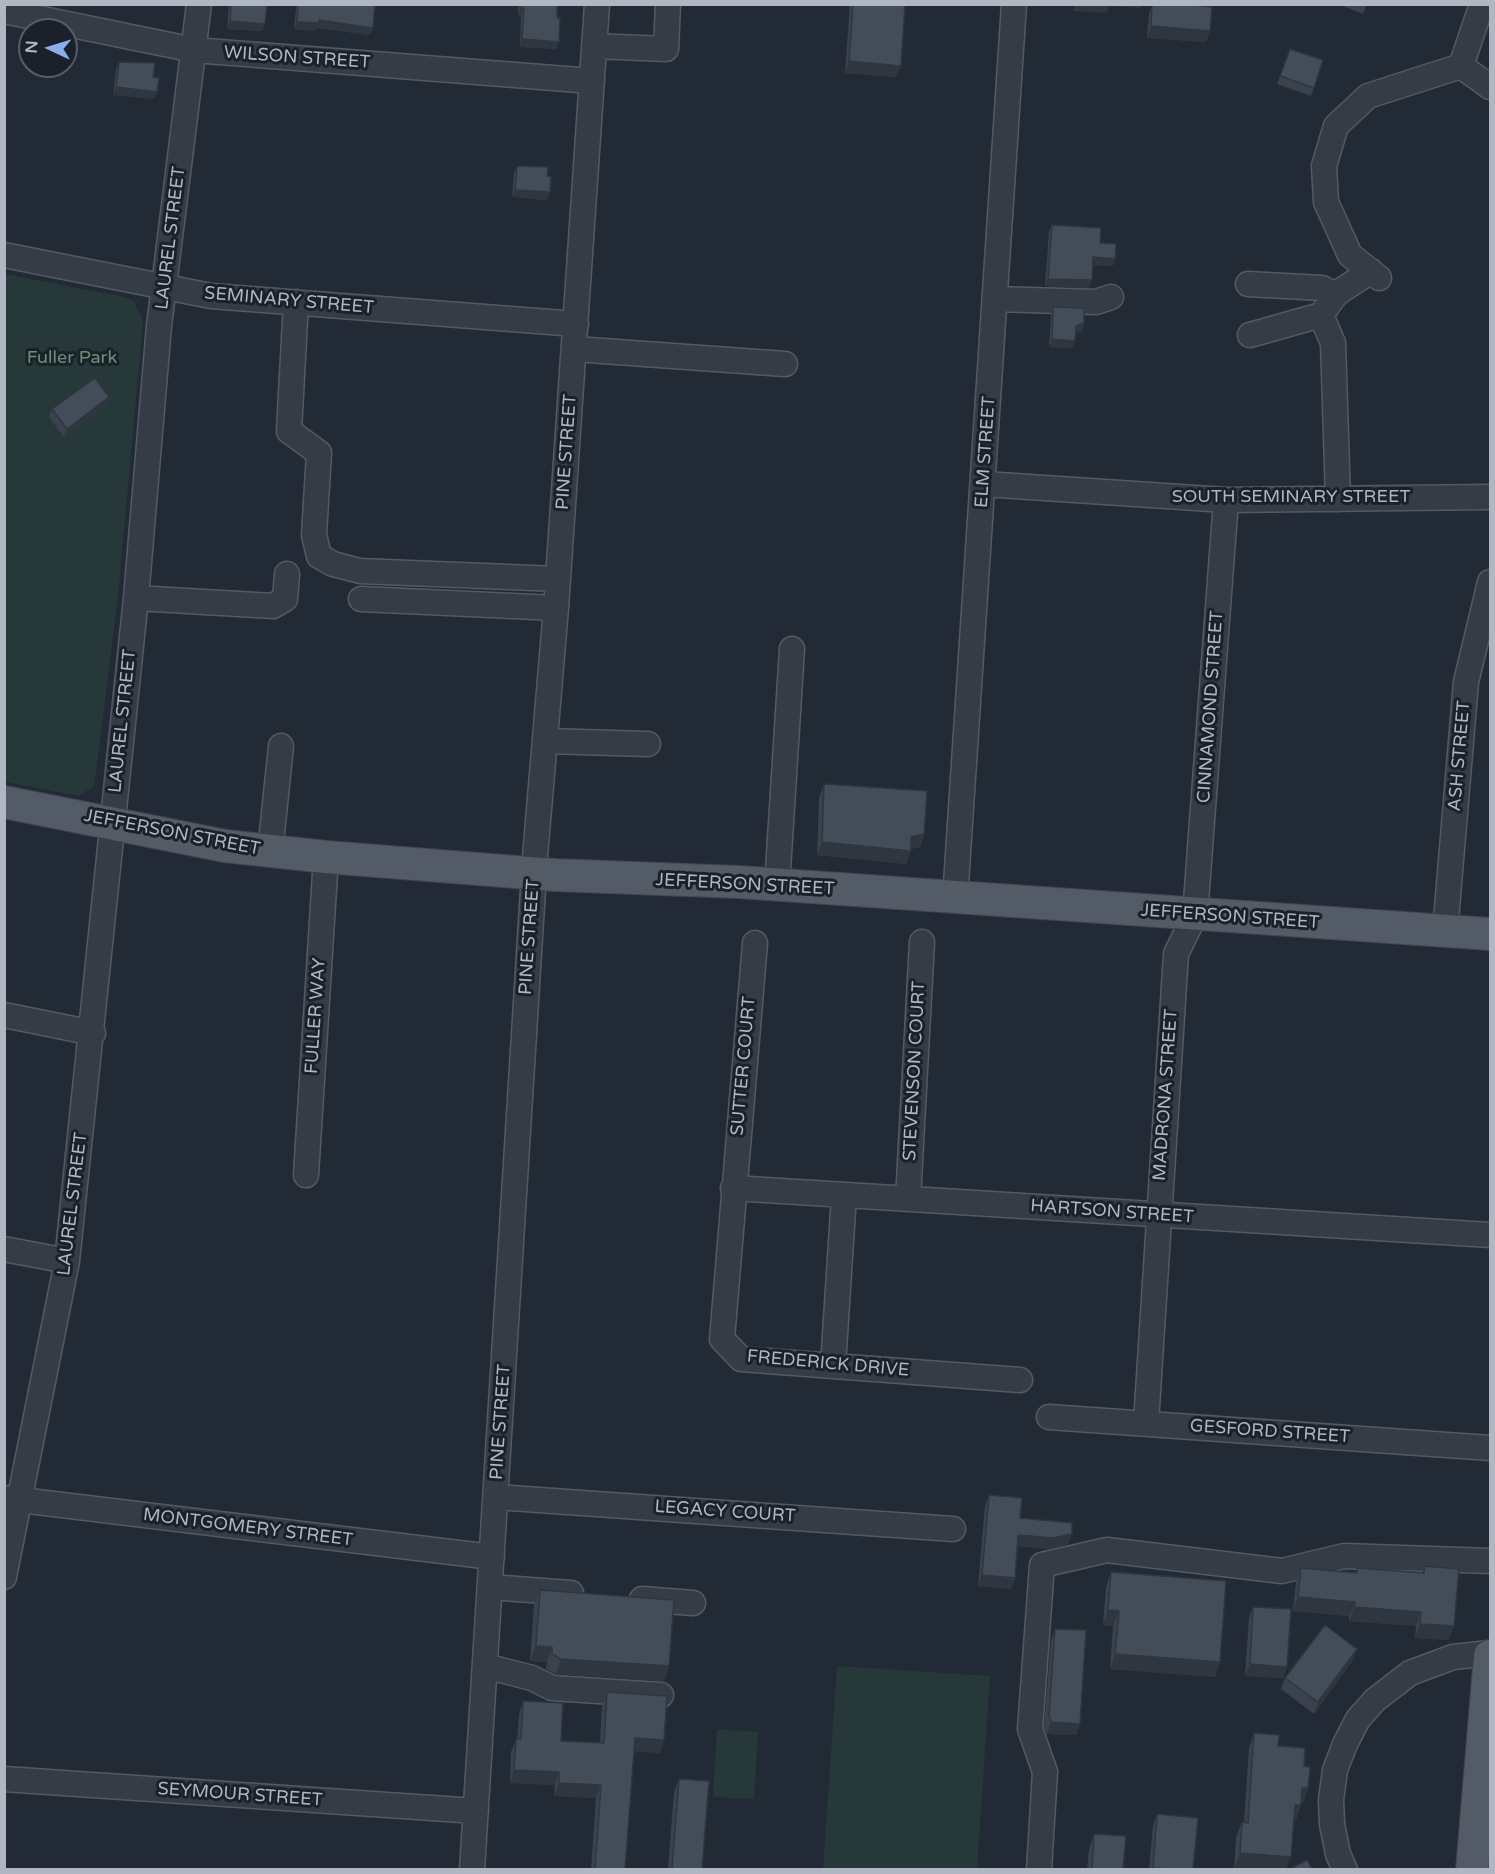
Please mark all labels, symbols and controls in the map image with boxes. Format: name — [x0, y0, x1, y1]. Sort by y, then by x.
north arrow — [18, 18, 78, 78]
text: N — [22, 40, 42, 54]
street label: WILSON STREET — [223, 42, 371, 74]
street label: LAUREL STREET — [151, 165, 191, 311]
street label: SEMINARY STREET — [203, 283, 375, 319]
park label: Fuller Park — [27, 347, 117, 369]
street label: PINE STREET — [552, 393, 582, 511]
street label: ELM STREET — [971, 395, 1001, 509]
street label: SOUTH SEMINARY STREET — [1172, 486, 1410, 508]
street label: CINNAMOND STREET — [1194, 610, 1228, 804]
street label: LAUREL STREET — [105, 648, 141, 794]
street label: ASH STREET — [1444, 700, 1476, 812]
street label: JEFFERSON STREET — [82, 805, 262, 861]
street label: JEFFERSON STREET — [655, 870, 835, 900]
street label: PINE STREET — [515, 878, 545, 996]
street label: JEFFERSON STREET — [1140, 900, 1320, 934]
street label: FULLER WAY — [301, 957, 331, 1075]
street label: STEVENSON COURT — [899, 980, 931, 1162]
street label: SUTTER COURT — [727, 995, 761, 1137]
street label: MADRONA STREET — [1149, 1008, 1183, 1182]
street label: LAUREL STREET — [53, 1131, 93, 1277]
street label: HARTSON STREET — [1030, 1196, 1194, 1228]
street label: FREDERICK DRIVE — [746, 1346, 910, 1382]
street label: PINE STREET — [486, 1363, 516, 1481]
street label: GESFORD STREET — [1189, 1416, 1351, 1448]
street label: LEGACY COURT — [654, 1496, 796, 1528]
street label: MONTGOMERY STREET — [142, 1504, 354, 1552]
street label: SEYMOUR STREET — [157, 1778, 323, 1812]

